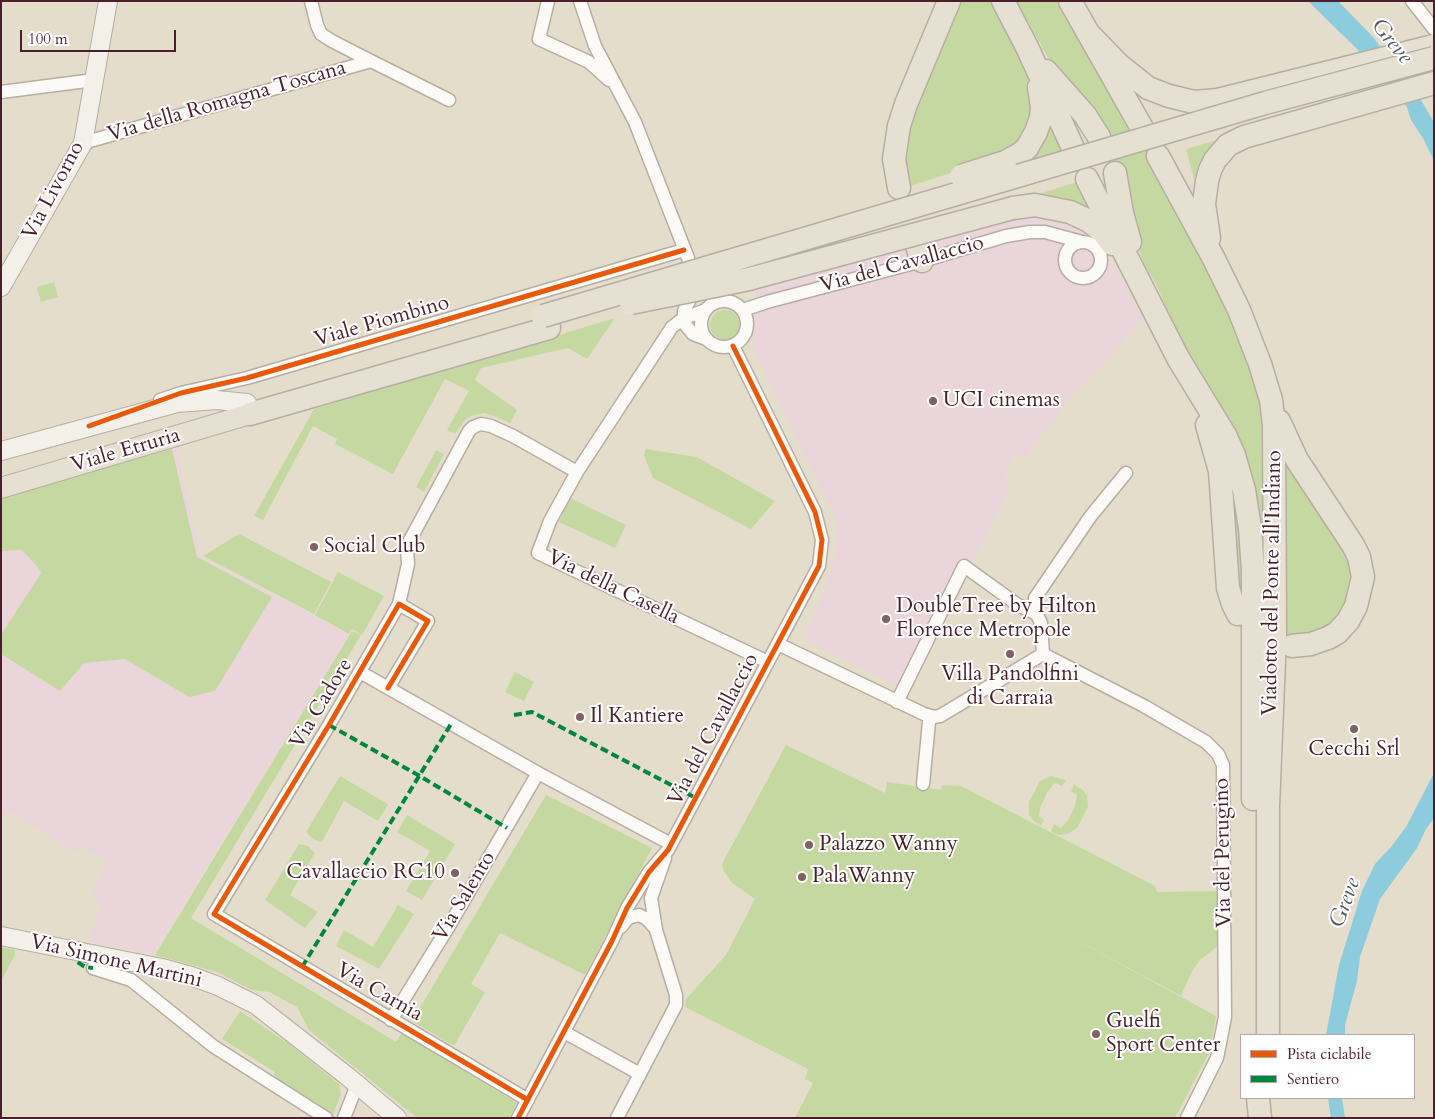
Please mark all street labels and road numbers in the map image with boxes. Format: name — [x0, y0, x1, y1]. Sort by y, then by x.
street label: Via della Romagna Toscana — [105, 56, 349, 148]
street label: Via Livorno — [18, 138, 90, 244]
street label: Via del Cavallaccio — [817, 231, 987, 299]
street label: Viale Piombino — [312, 291, 452, 353]
street label: Viale Etruria — [69, 423, 183, 479]
street label: Viadotto del Ponte all'Indiano — [1258, 450, 1288, 716]
street label: Via della Casella — [543, 545, 683, 631]
street label: Via del Cavallaccio — [663, 650, 765, 810]
street label: Via Cadore — [285, 654, 359, 754]
street label: Via del Perugino — [1210, 778, 1238, 928]
street label: Via Salento — [428, 847, 502, 947]
street label: Via Simone Martini — [28, 930, 204, 994]
street label: Via Carnia — [331, 958, 427, 1028]

